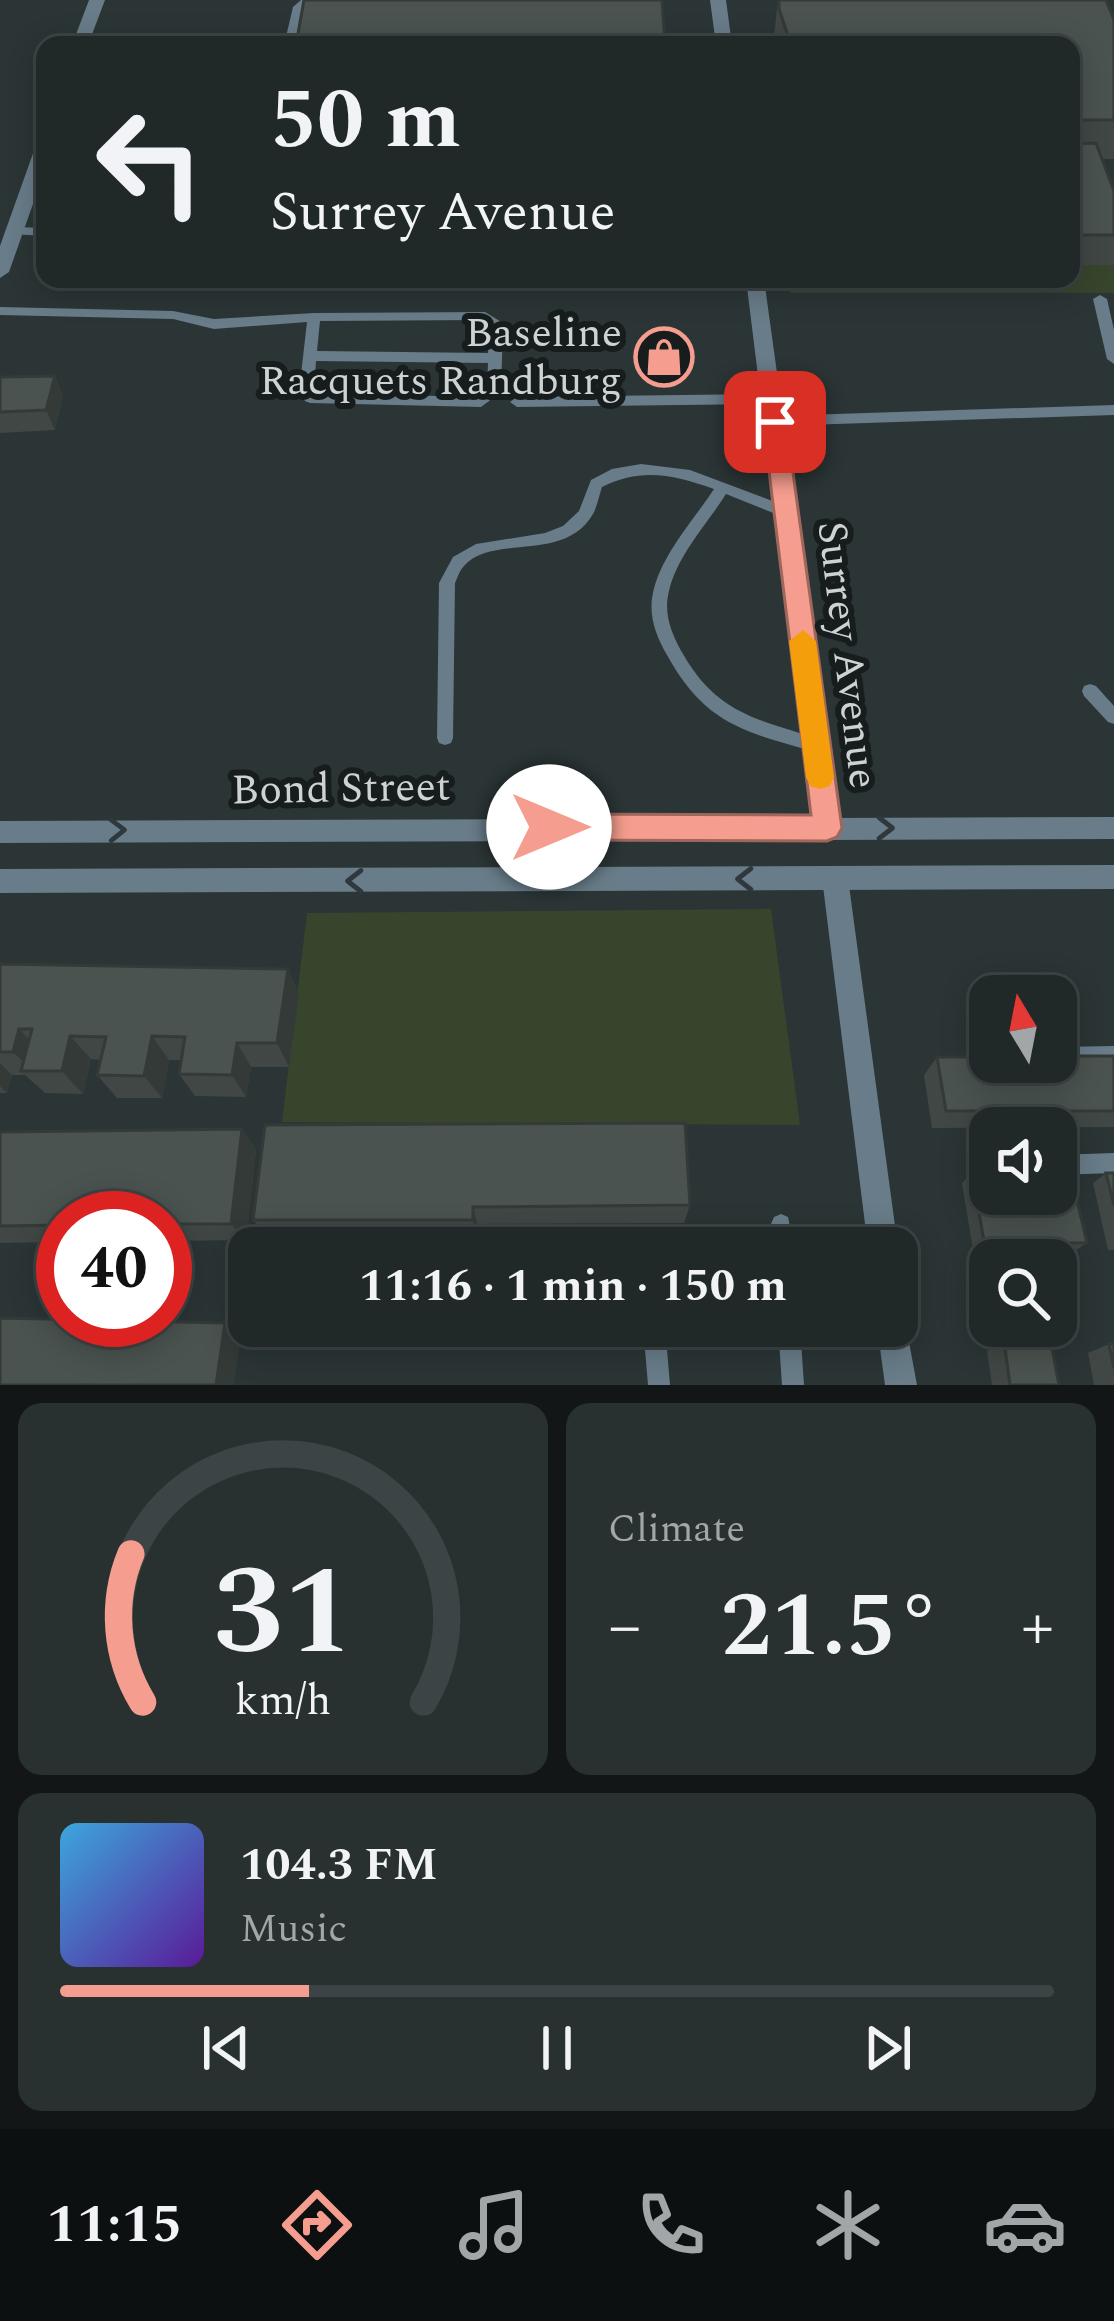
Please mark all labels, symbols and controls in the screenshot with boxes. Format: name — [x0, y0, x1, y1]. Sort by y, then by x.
text: 50 m — [270, 57, 461, 185]
icon: left — [72, 84, 228, 240]
text: Surrey Avenue — [270, 172, 616, 254]
place label: Baseline Racquets Randburg — [259, 302, 622, 413]
shop icon: Baseline Racquets Randburg — [633, 326, 695, 388]
pin — [724, 371, 826, 473]
icon: arrive — [742, 389, 808, 455]
street label: Surrey Avenue — [799, 518, 895, 792]
street label: Bond Street — [231, 756, 451, 822]
position arrow — [486, 764, 612, 890]
one-way arrow — [877, 815, 895, 841]
one-way arrow — [108, 818, 127, 844]
one-way arrow — [735, 865, 754, 891]
one-way arrow — [345, 868, 363, 894]
north arrow — [969, 975, 1077, 1083]
map controls — [969, 975, 1077, 1347]
button: sound — [969, 1107, 1077, 1215]
speed limit sign: 40 — [36, 1191, 192, 1347]
button: search — [969, 1239, 1077, 1347]
text: 11:16 · 1 min · 150 m — [359, 1252, 787, 1321]
text: Climate — [608, 1500, 745, 1559]
text: 31 — [213, 1519, 353, 1709]
text: 21.5° — [721, 1559, 941, 1696]
text: − — [608, 1577, 641, 1678]
text: + — [1021, 1577, 1054, 1678]
text: km/h — [235, 1669, 331, 1734]
text: 104.3 FM — [240, 1831, 437, 1900]
text: Music — [240, 1900, 347, 1959]
icon: previous — [193, 2015, 259, 2081]
icon: pause — [524, 2015, 590, 2081]
icon: next — [855, 2015, 921, 2081]
icon: directions — [275, 2183, 359, 2267]
icon: music — [452, 2183, 536, 2267]
icon: phone — [629, 2183, 713, 2267]
icon: climate — [806, 2183, 890, 2267]
icon: car — [983, 2183, 1067, 2267]
text: 11:15 — [47, 2184, 182, 2266]

